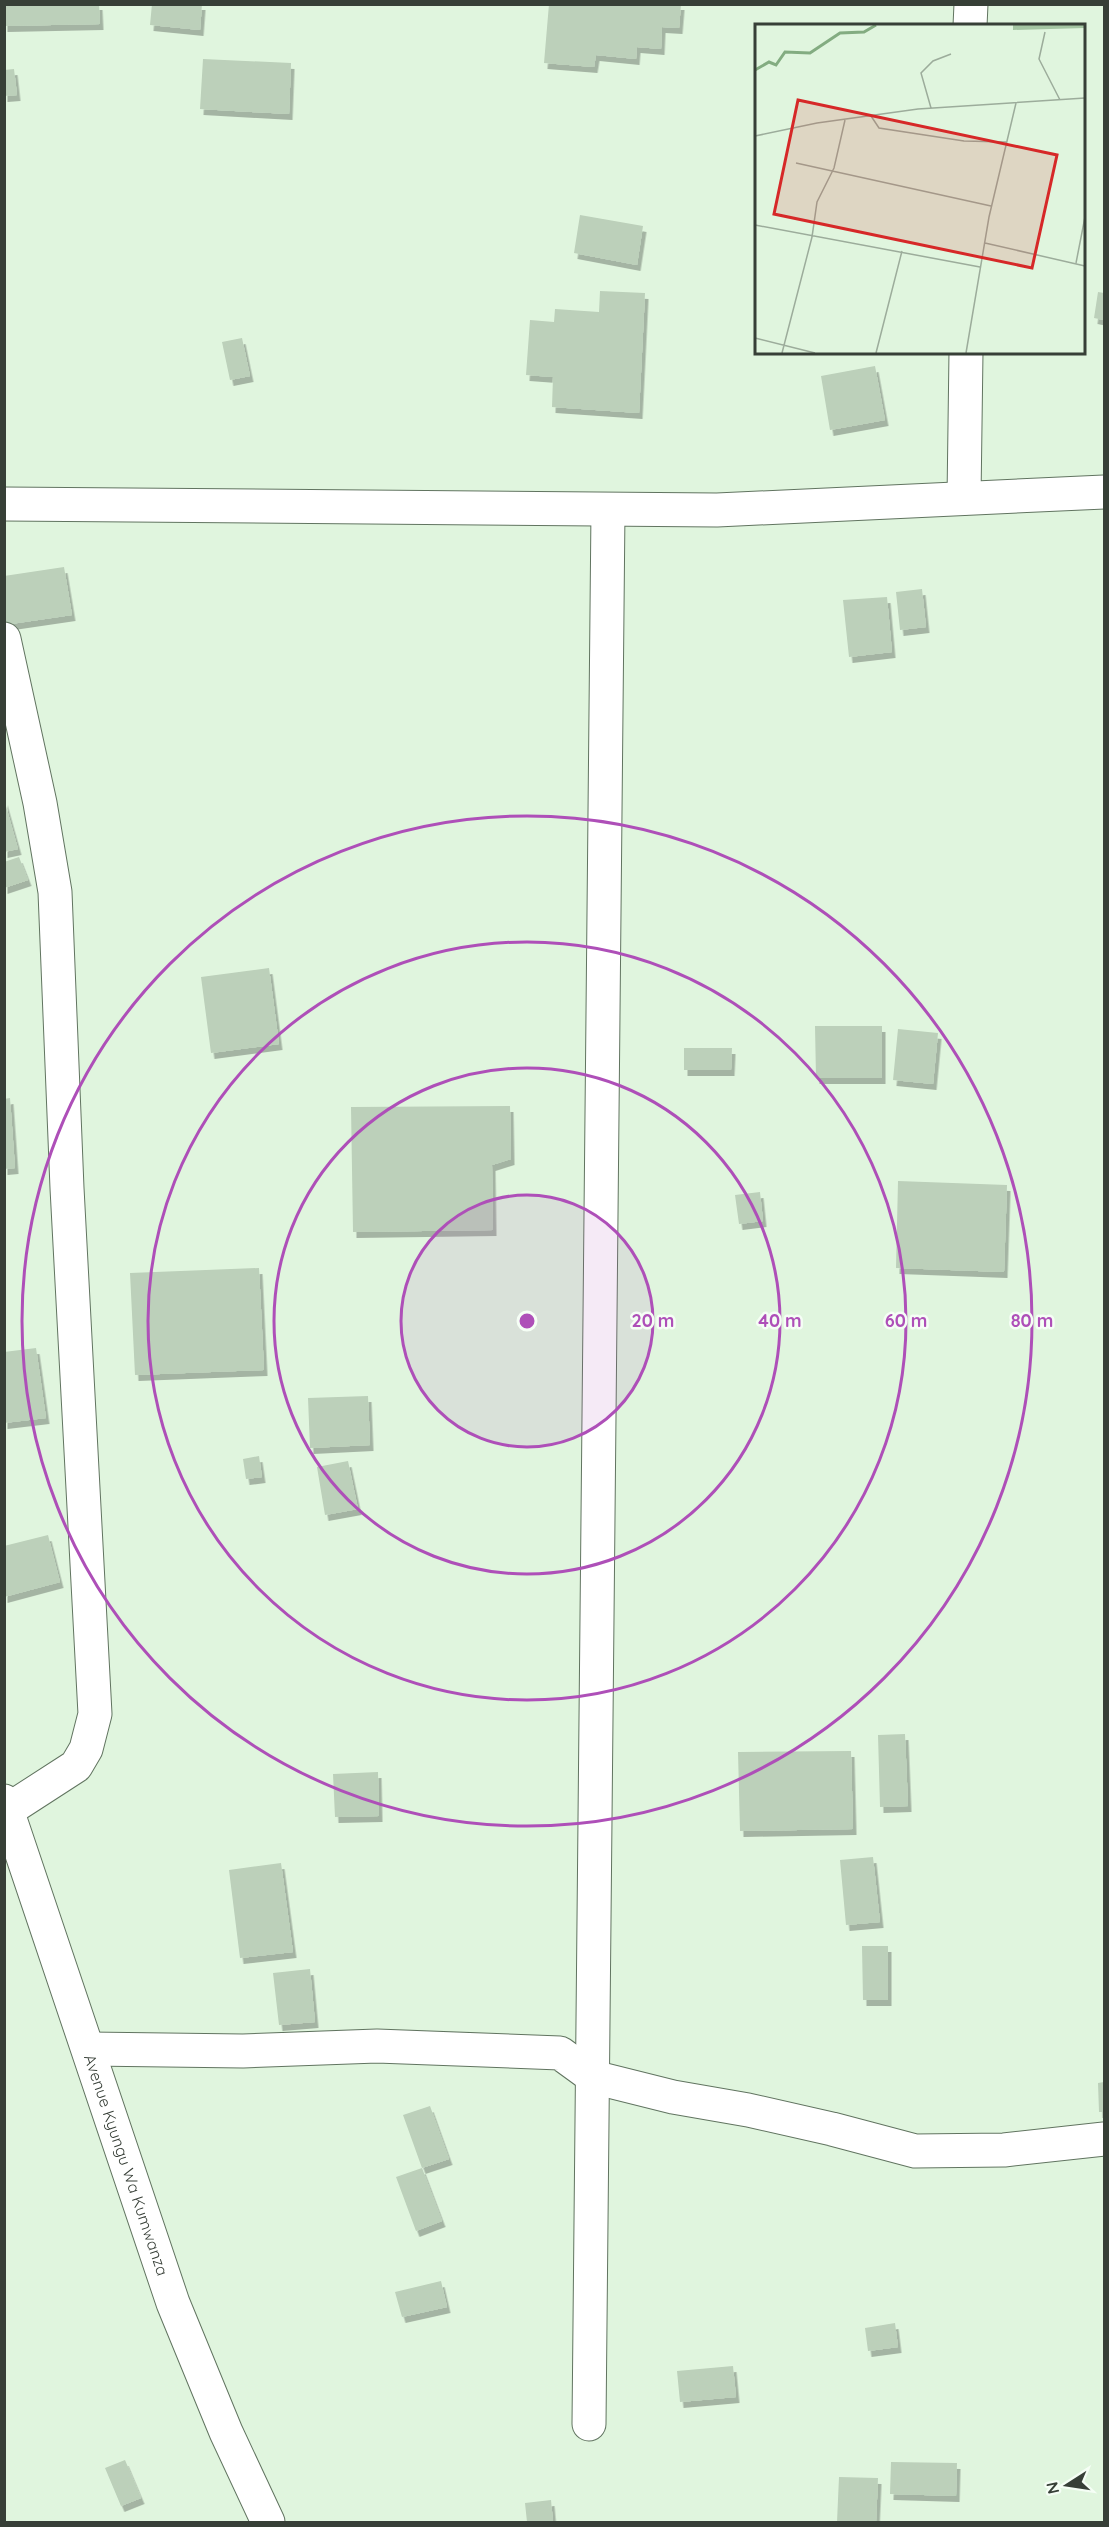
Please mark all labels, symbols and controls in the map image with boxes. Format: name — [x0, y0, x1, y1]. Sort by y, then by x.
inset map — [755, 24, 1085, 354]
text: 20 m — [632, 1309, 674, 1332]
text: 40 m — [758, 1309, 802, 1332]
text: 60 m — [885, 1309, 927, 1332]
text: 80 m — [1011, 1309, 1053, 1332]
centre of rings — [517, 1311, 537, 1331]
street label: Avenue Kyungu Wa Kumwanza — [80, 2052, 173, 2278]
north arrow — [1037, 2455, 1097, 2515]
text: N — [1041, 2480, 1063, 2496]

